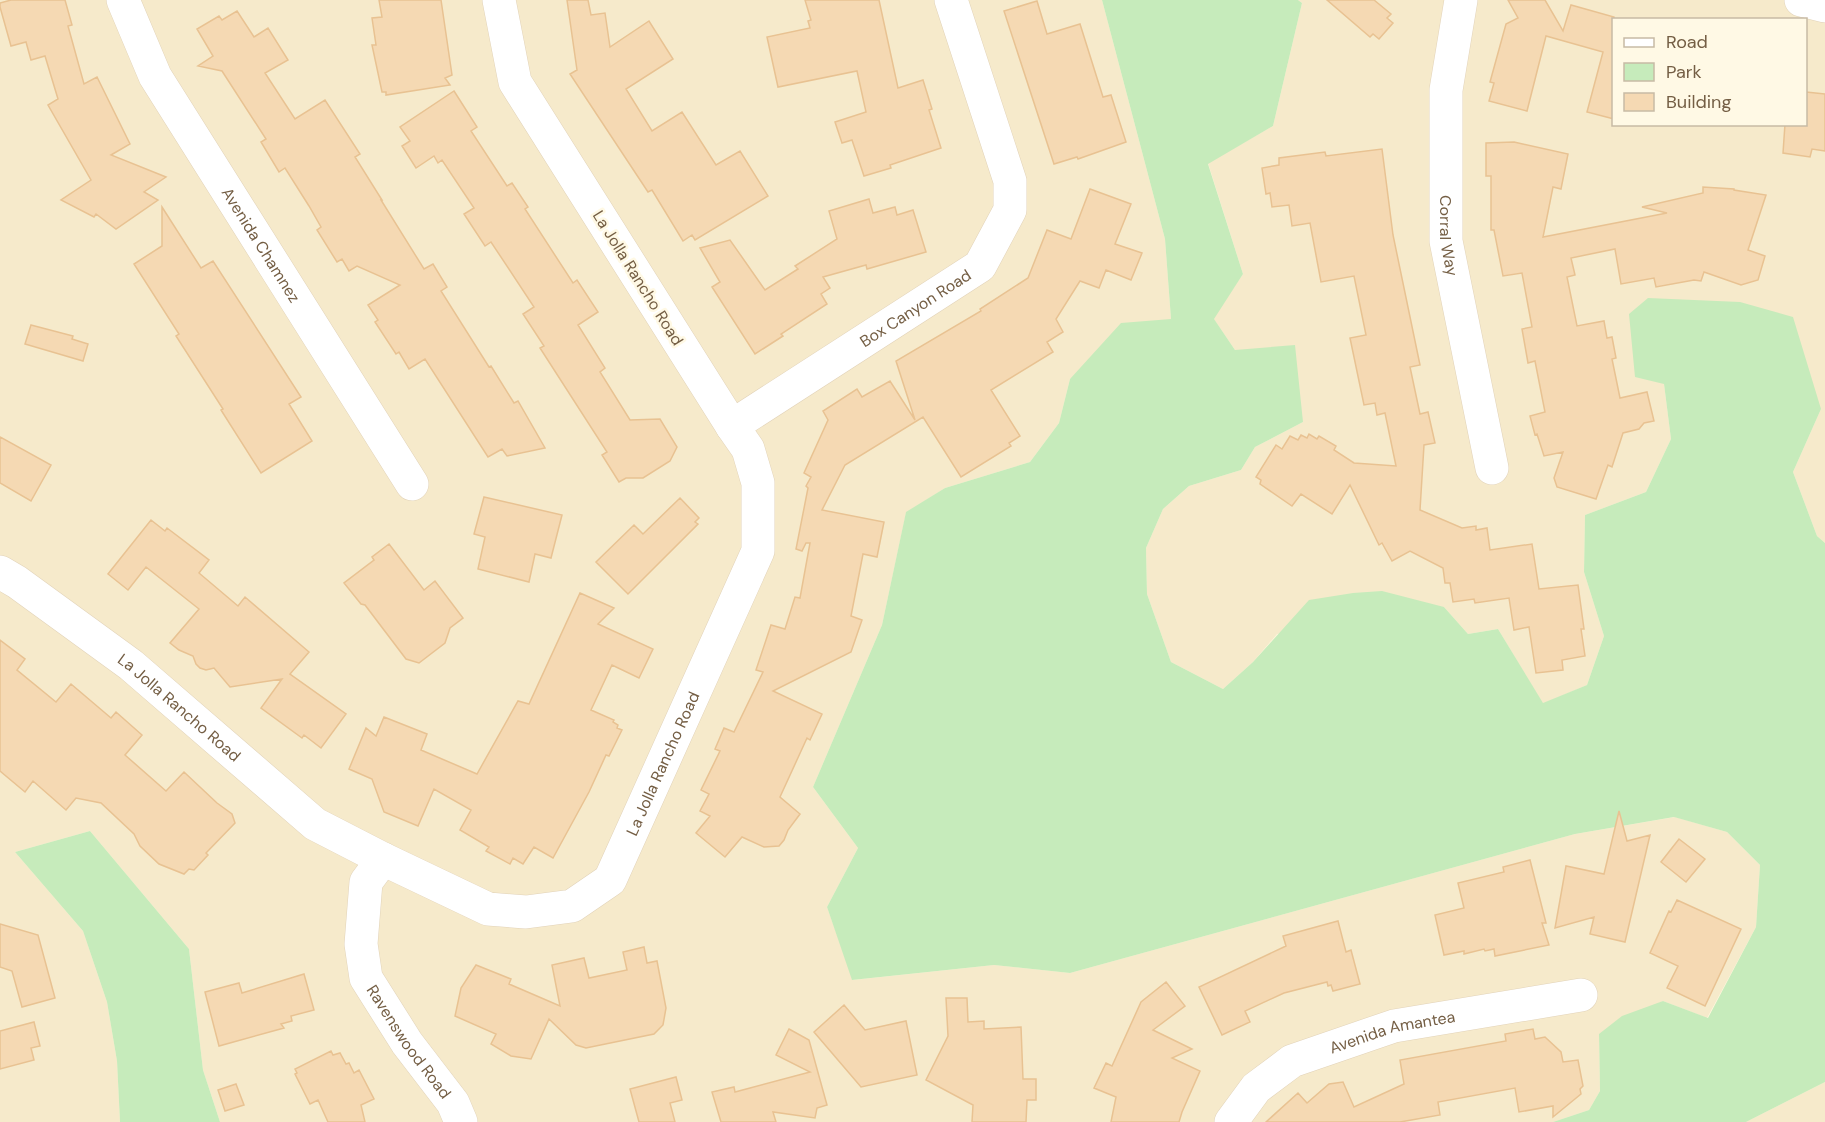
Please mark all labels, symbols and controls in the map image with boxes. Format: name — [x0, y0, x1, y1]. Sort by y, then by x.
legend — [1612, 18, 1807, 126]
text: Road — [1666, 30, 1708, 54]
text: Park — [1666, 60, 1702, 84]
text: Building — [1666, 90, 1731, 114]
street label: Avenida Chamnez — [217, 183, 305, 306]
street label: Corral Way — [1436, 195, 1463, 278]
street label: La Jolla Rancho Road — [588, 206, 688, 350]
street label: Box Canyon Road — [855, 264, 975, 351]
street label: La Jolla Rancho Road — [114, 649, 245, 766]
street label: La Jolla Rancho Road — [621, 688, 704, 839]
street label: Ravenswood Road — [362, 981, 456, 1103]
street label: Avenida Amantea — [1326, 1006, 1457, 1058]

